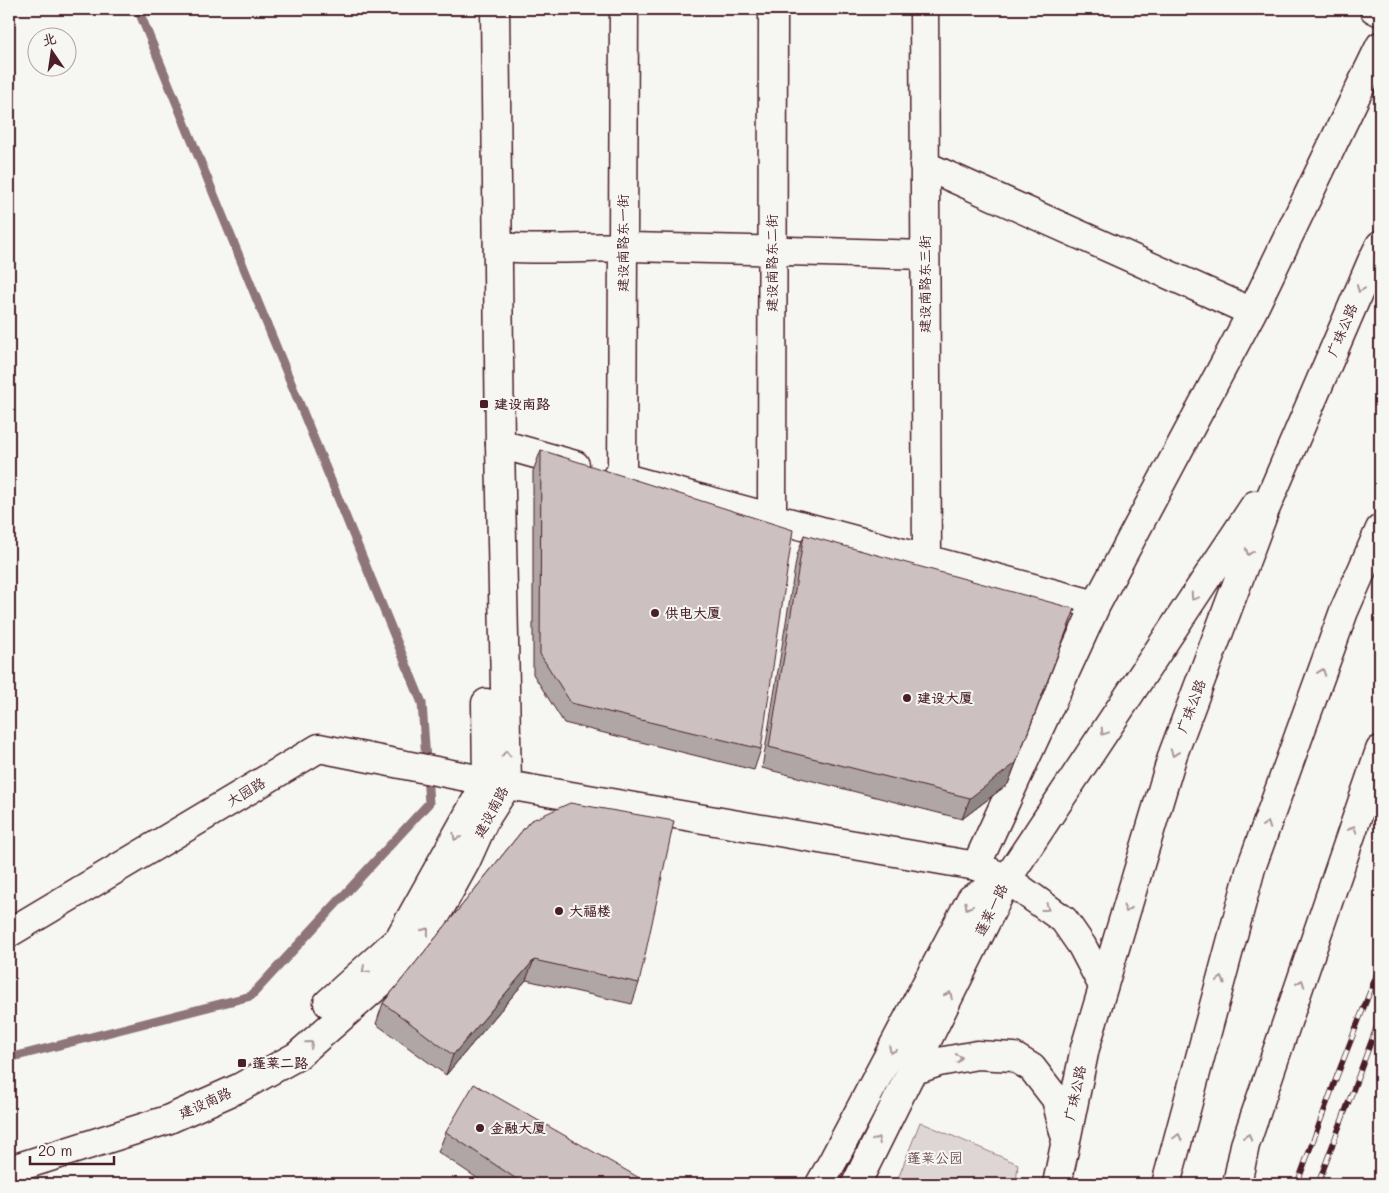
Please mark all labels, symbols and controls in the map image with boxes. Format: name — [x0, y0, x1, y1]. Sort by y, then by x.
north arrow — [28, 28, 78, 78]
text: 北 — [40, 28, 58, 50]
street label: 建设南路东一街 — [613, 194, 632, 292]
street label: 建设南路东二街 — [762, 214, 781, 312]
street label: 建设南路东三街 — [915, 235, 934, 333]
one-way arrow — [1355, 284, 1366, 293]
street label: 广珠公路 — [1322, 300, 1361, 359]
place label: 建设南路 — [494, 394, 550, 413]
marker: 建设南路 — [478, 398, 490, 410]
one-way arrow — [1245, 547, 1255, 556]
one-way arrow — [1191, 591, 1200, 601]
place label: 供电大厦 — [665, 603, 721, 622]
marker: 供电大厦 — [649, 607, 661, 619]
one-way arrow — [1316, 668, 1326, 677]
street label: 广珠公路 — [1172, 676, 1209, 735]
place label: 建设大厦 — [917, 688, 973, 707]
marker: 建设大厦 — [901, 692, 913, 704]
one-way arrow — [1101, 727, 1110, 736]
one-way arrow — [1170, 749, 1180, 757]
one-way arrow — [501, 750, 511, 758]
street label: 大园路 — [223, 773, 269, 811]
street label: 建设南路 — [469, 783, 512, 841]
one-way arrow — [1261, 821, 1271, 829]
one-way arrow — [1347, 826, 1357, 834]
one-way arrow — [452, 832, 462, 841]
street label: 蓬莱一路 — [970, 880, 1011, 939]
place label: 大福楼 — [569, 901, 611, 920]
one-way arrow — [964, 901, 974, 910]
one-way arrow — [1040, 902, 1049, 910]
one-way arrow — [1122, 904, 1132, 912]
marker: 大福楼 — [553, 905, 565, 917]
one-way arrow — [420, 928, 428, 937]
one-way arrow — [362, 964, 371, 973]
one-way arrow — [1215, 976, 1226, 985]
one-way arrow — [1295, 979, 1305, 988]
one-way arrow — [943, 991, 953, 1000]
one-way arrow — [305, 1041, 314, 1050]
one-way arrow — [888, 1045, 898, 1054]
place label: 蓬莱二路 — [252, 1053, 308, 1072]
one-way arrow — [954, 1053, 963, 1064]
marker: 蓬莱二路 — [236, 1057, 248, 1069]
street label: 广珠公路 — [1059, 1064, 1090, 1122]
street label: 建设南路 — [175, 1082, 234, 1123]
place label: 金融大厦 — [490, 1118, 546, 1137]
marker: 金融大厦 — [474, 1122, 486, 1134]
scale bar — [30, 1133, 114, 1165]
one-way arrow — [1242, 1133, 1252, 1142]
one-way arrow — [1173, 1134, 1183, 1142]
one-way arrow — [871, 1137, 881, 1146]
text: 20 m — [38, 1140, 72, 1160]
park label: 蓬莱公园 — [907, 1148, 963, 1167]

